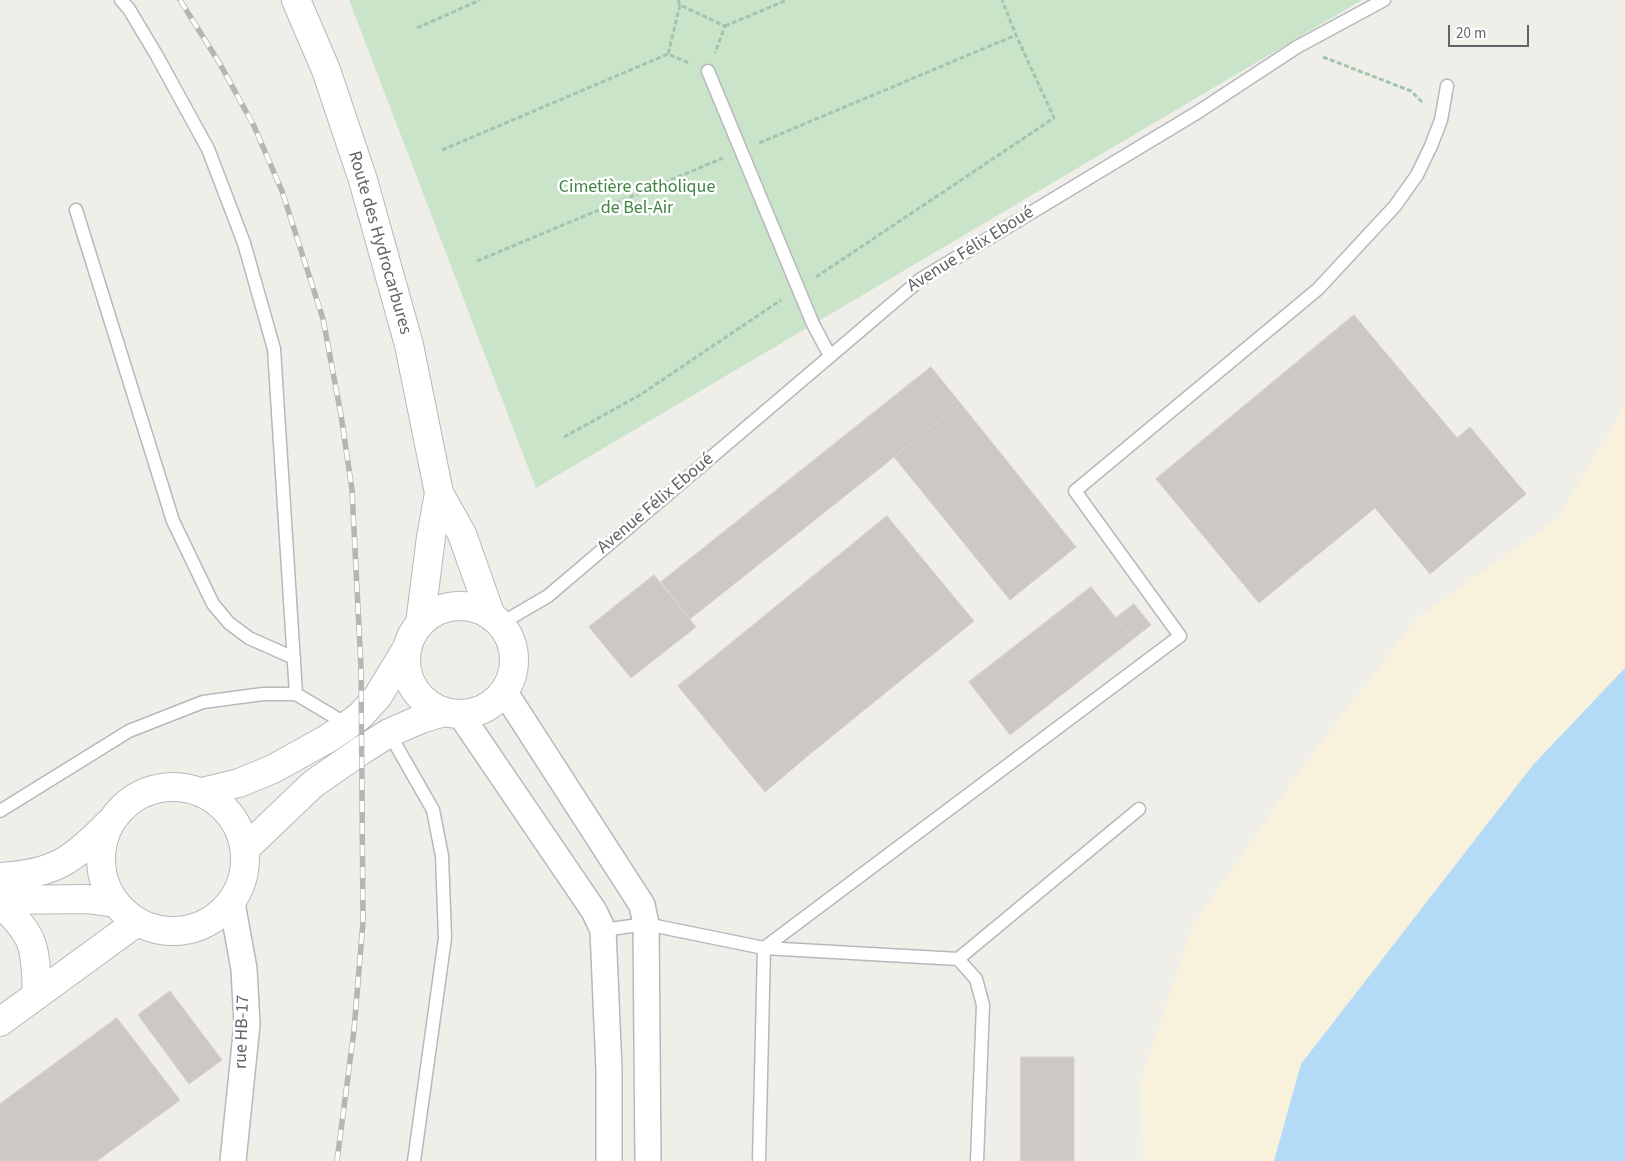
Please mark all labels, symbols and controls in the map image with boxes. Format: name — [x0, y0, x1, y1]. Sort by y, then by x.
scale bar — [1450, 15, 1531, 47]
text: 20 m — [1456, 23, 1486, 44]
street label: Route des Hydrocarbures — [342, 149, 416, 337]
park label: Cimetière catholique de Bel-Air — [559, 177, 715, 220]
street label: Avenue Félix Eboué — [904, 202, 1038, 298]
street label: Avenue Félix Eboué — [593, 449, 719, 559]
street label: rue HB-17 — [231, 994, 255, 1070]

